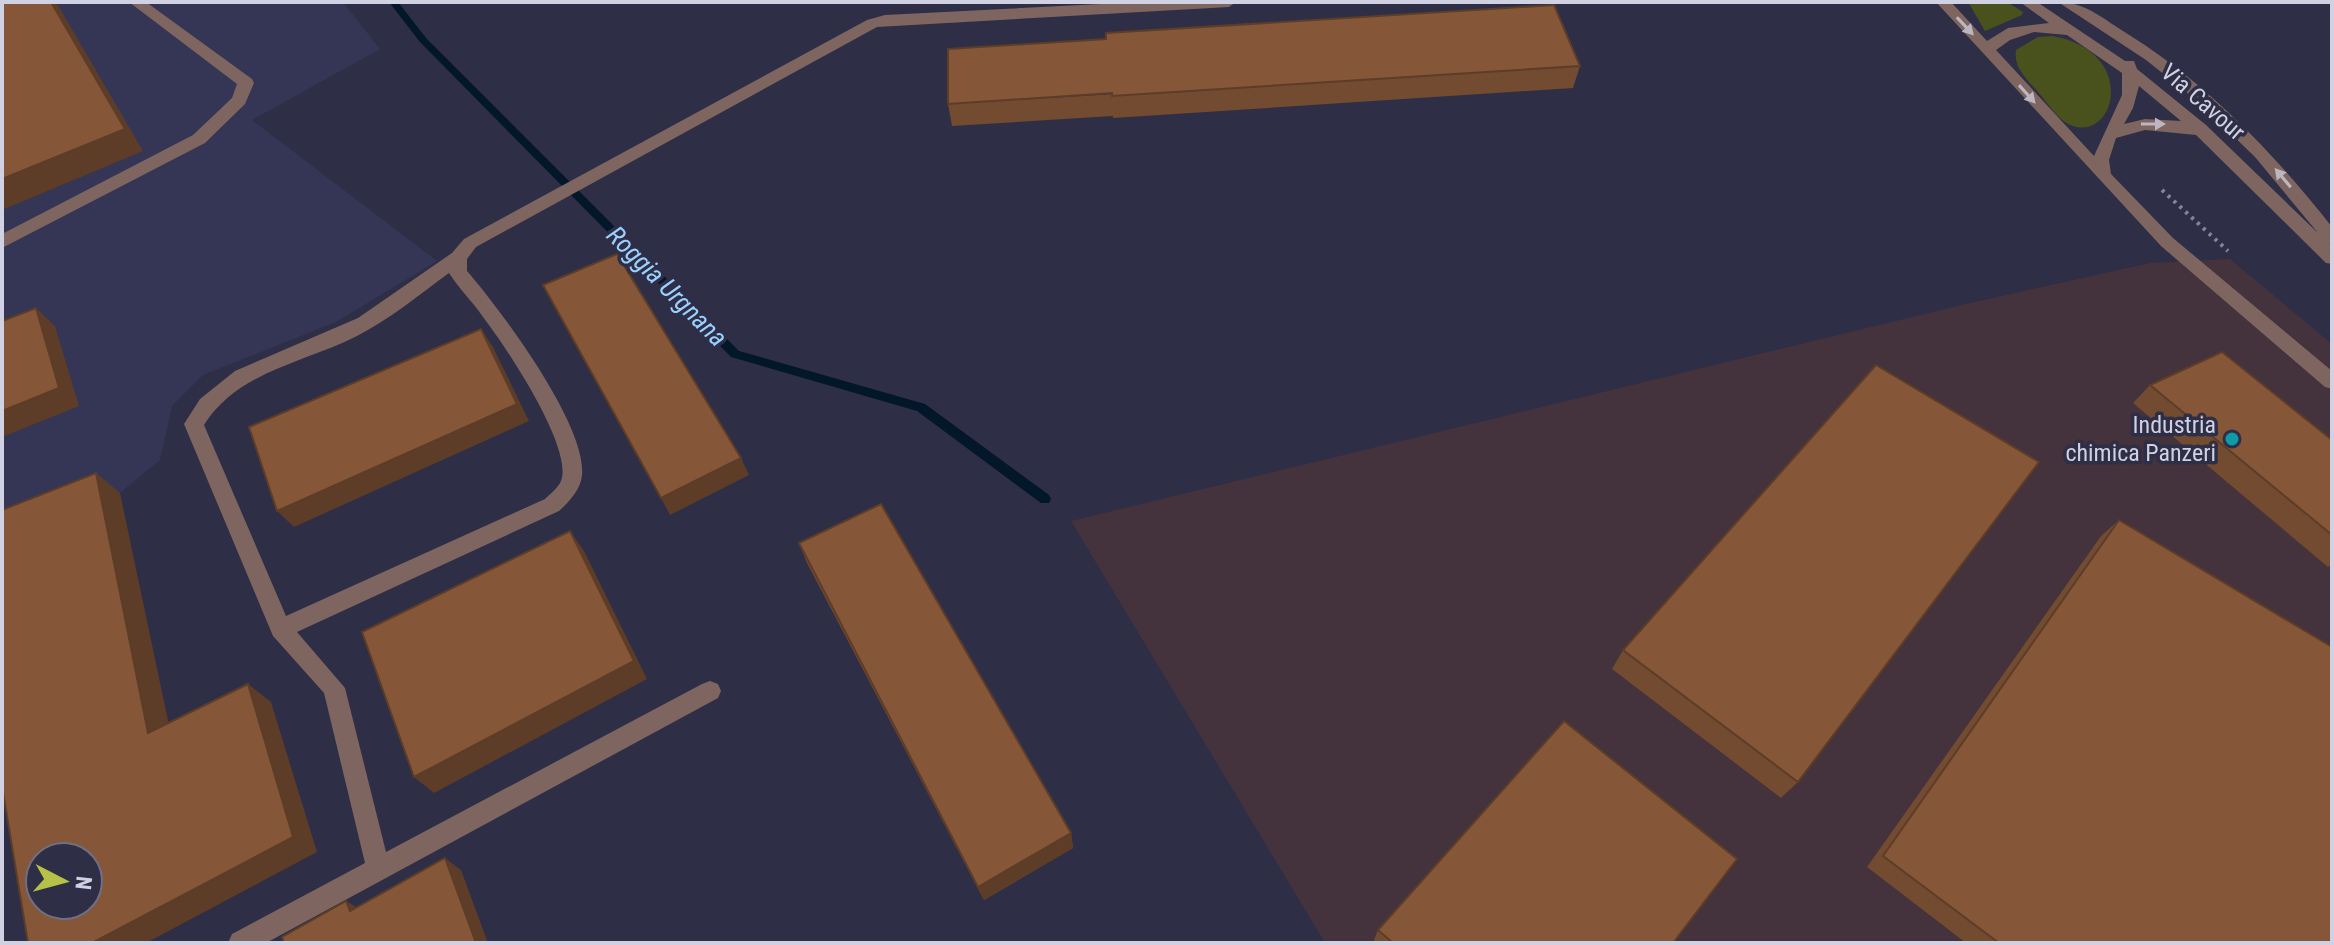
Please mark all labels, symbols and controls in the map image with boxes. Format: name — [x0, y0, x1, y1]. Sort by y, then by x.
one-way arrow — [1956, 16, 1974, 36]
street label: Via Cavour — [2155, 58, 2251, 146]
one-way arrow — [2017, 85, 2035, 104]
one-way arrow — [2141, 118, 2166, 130]
one-way arrow — [2275, 168, 2292, 188]
water label: Roggia Urgnana — [601, 220, 733, 352]
place label: Industria chimica Panzeri — [2065, 411, 2216, 467]
marker: Industria chimica Panzeri — [2223, 430, 2241, 448]
north arrow — [24, 841, 104, 921]
text: N — [70, 875, 97, 891]

